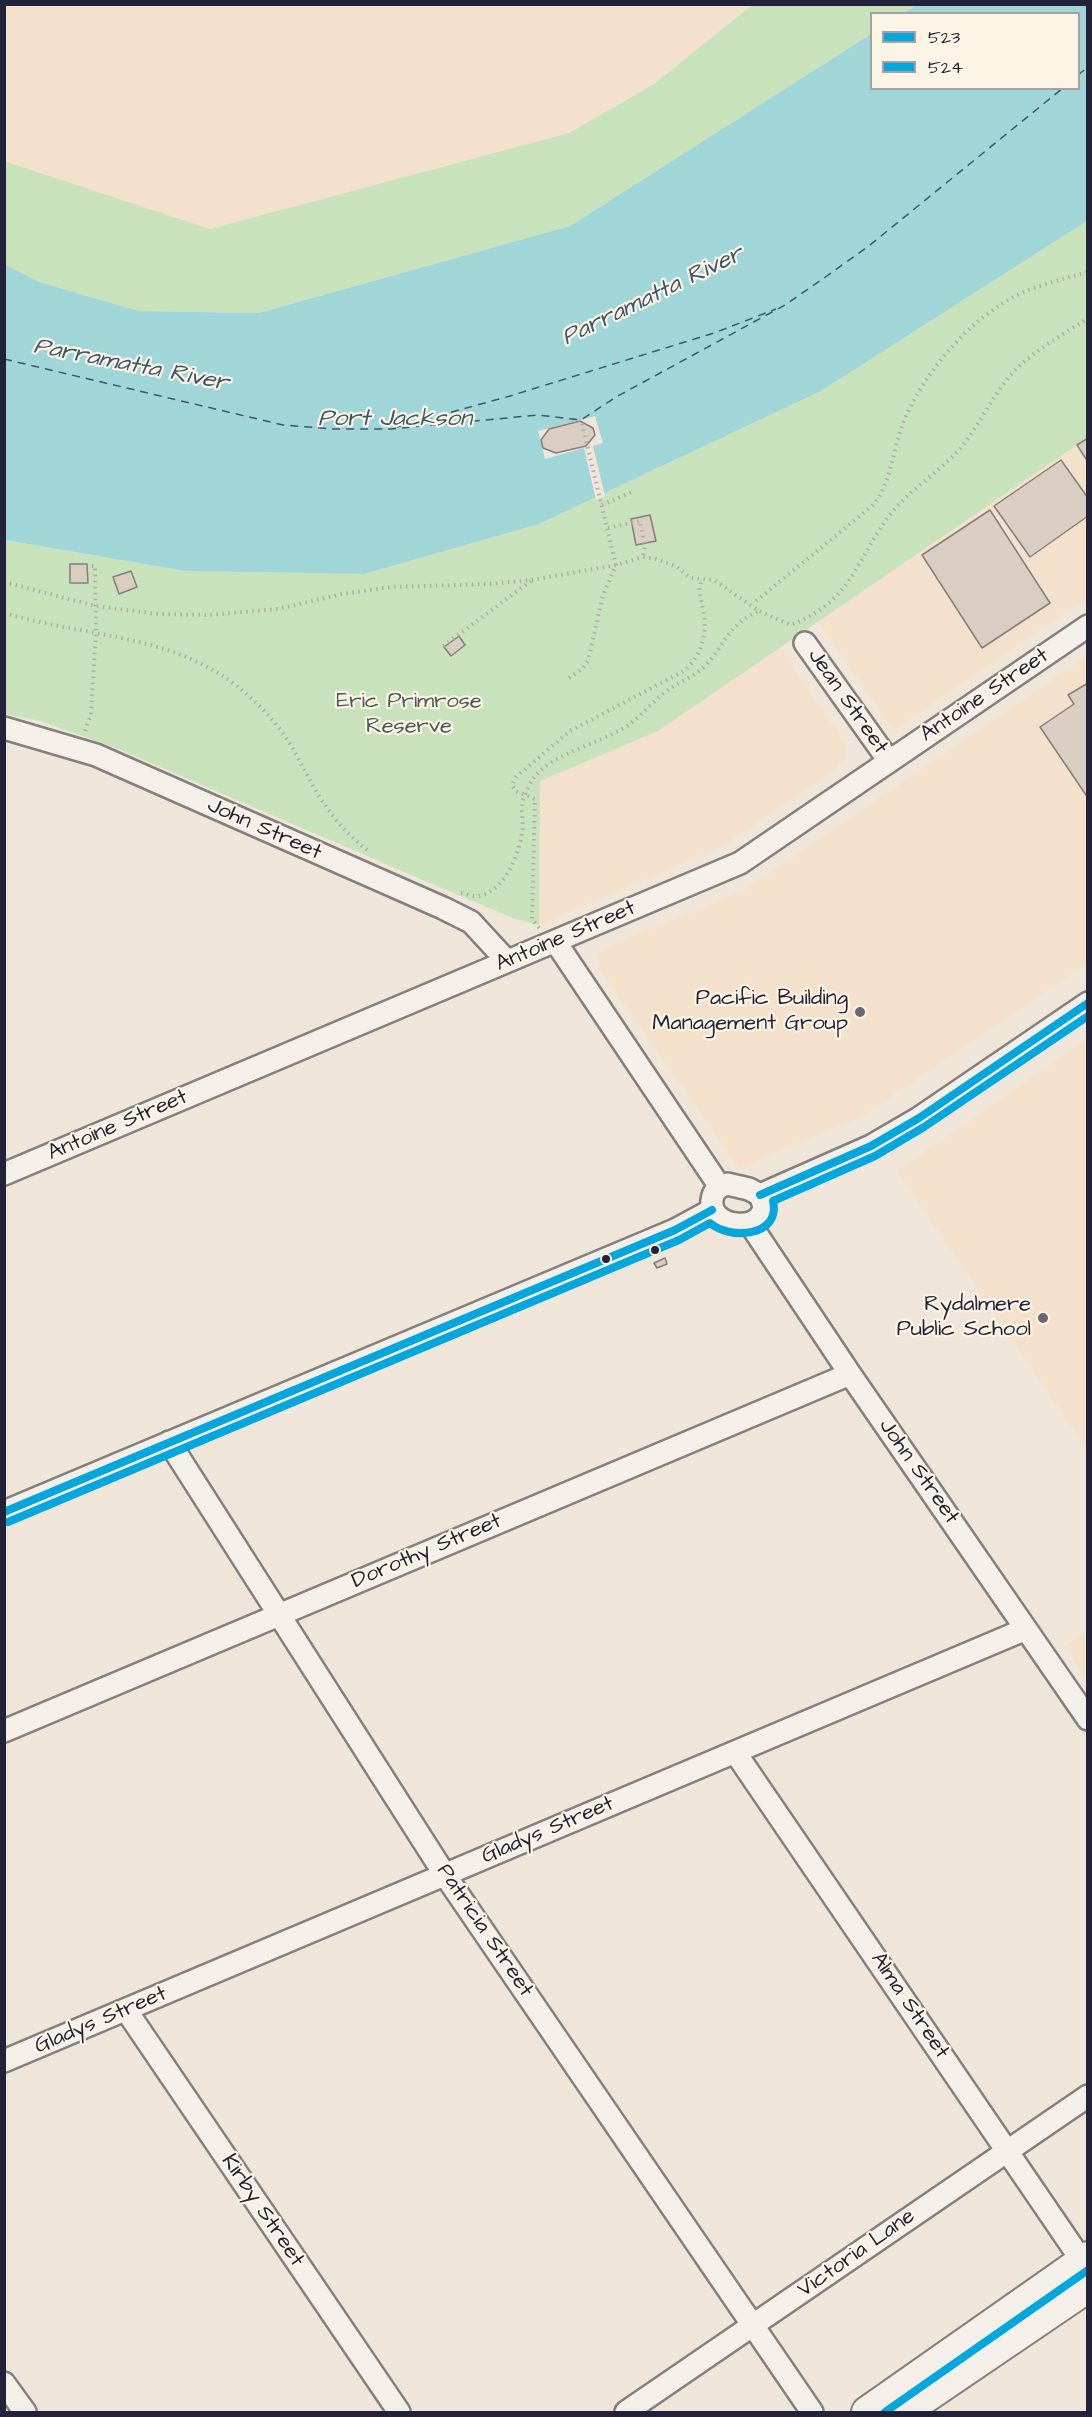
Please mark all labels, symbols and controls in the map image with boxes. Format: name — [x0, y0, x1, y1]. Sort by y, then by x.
legend — [870, 12, 1080, 90]
text: 523 — [928, 25, 960, 50]
text: 524 — [928, 55, 963, 80]
water label: Parramatta River — [558, 241, 748, 353]
water label: Parramatta River — [31, 333, 231, 399]
water label: Port Jackson — [318, 406, 472, 434]
street label: Antoine Street — [916, 643, 1054, 749]
street label: Jean Street — [801, 644, 893, 760]
park label: Eric Primrose Reserve — [336, 689, 482, 740]
street label: John Street — [203, 793, 325, 867]
street label: Antoine Street — [492, 896, 640, 978]
place label: Pacific Building Management Group — [652, 986, 848, 1038]
marker: Pacific Building Management Group — [853, 1005, 867, 1019]
street label: Antoine Street — [44, 1085, 192, 1167]
unlabelled marker — [649, 1244, 661, 1256]
unlabelled marker — [600, 1253, 612, 1265]
place label: Rydalmere Public School — [897, 1292, 1031, 1344]
marker: Rydalmere Public School — [1036, 1311, 1050, 1325]
street label: John Street — [872, 1414, 964, 1530]
street label: Dorothy Street — [348, 1509, 506, 1595]
street label: Gladys Street — [478, 1791, 618, 1871]
street label: Patricia Street — [430, 1859, 538, 2003]
street label: Alma Street — [864, 1948, 954, 2064]
street label: Gladys Street — [31, 1981, 171, 2061]
street label: Kirby Street — [215, 2150, 309, 2272]
street label: Victoria Lane — [793, 2204, 921, 2304]

